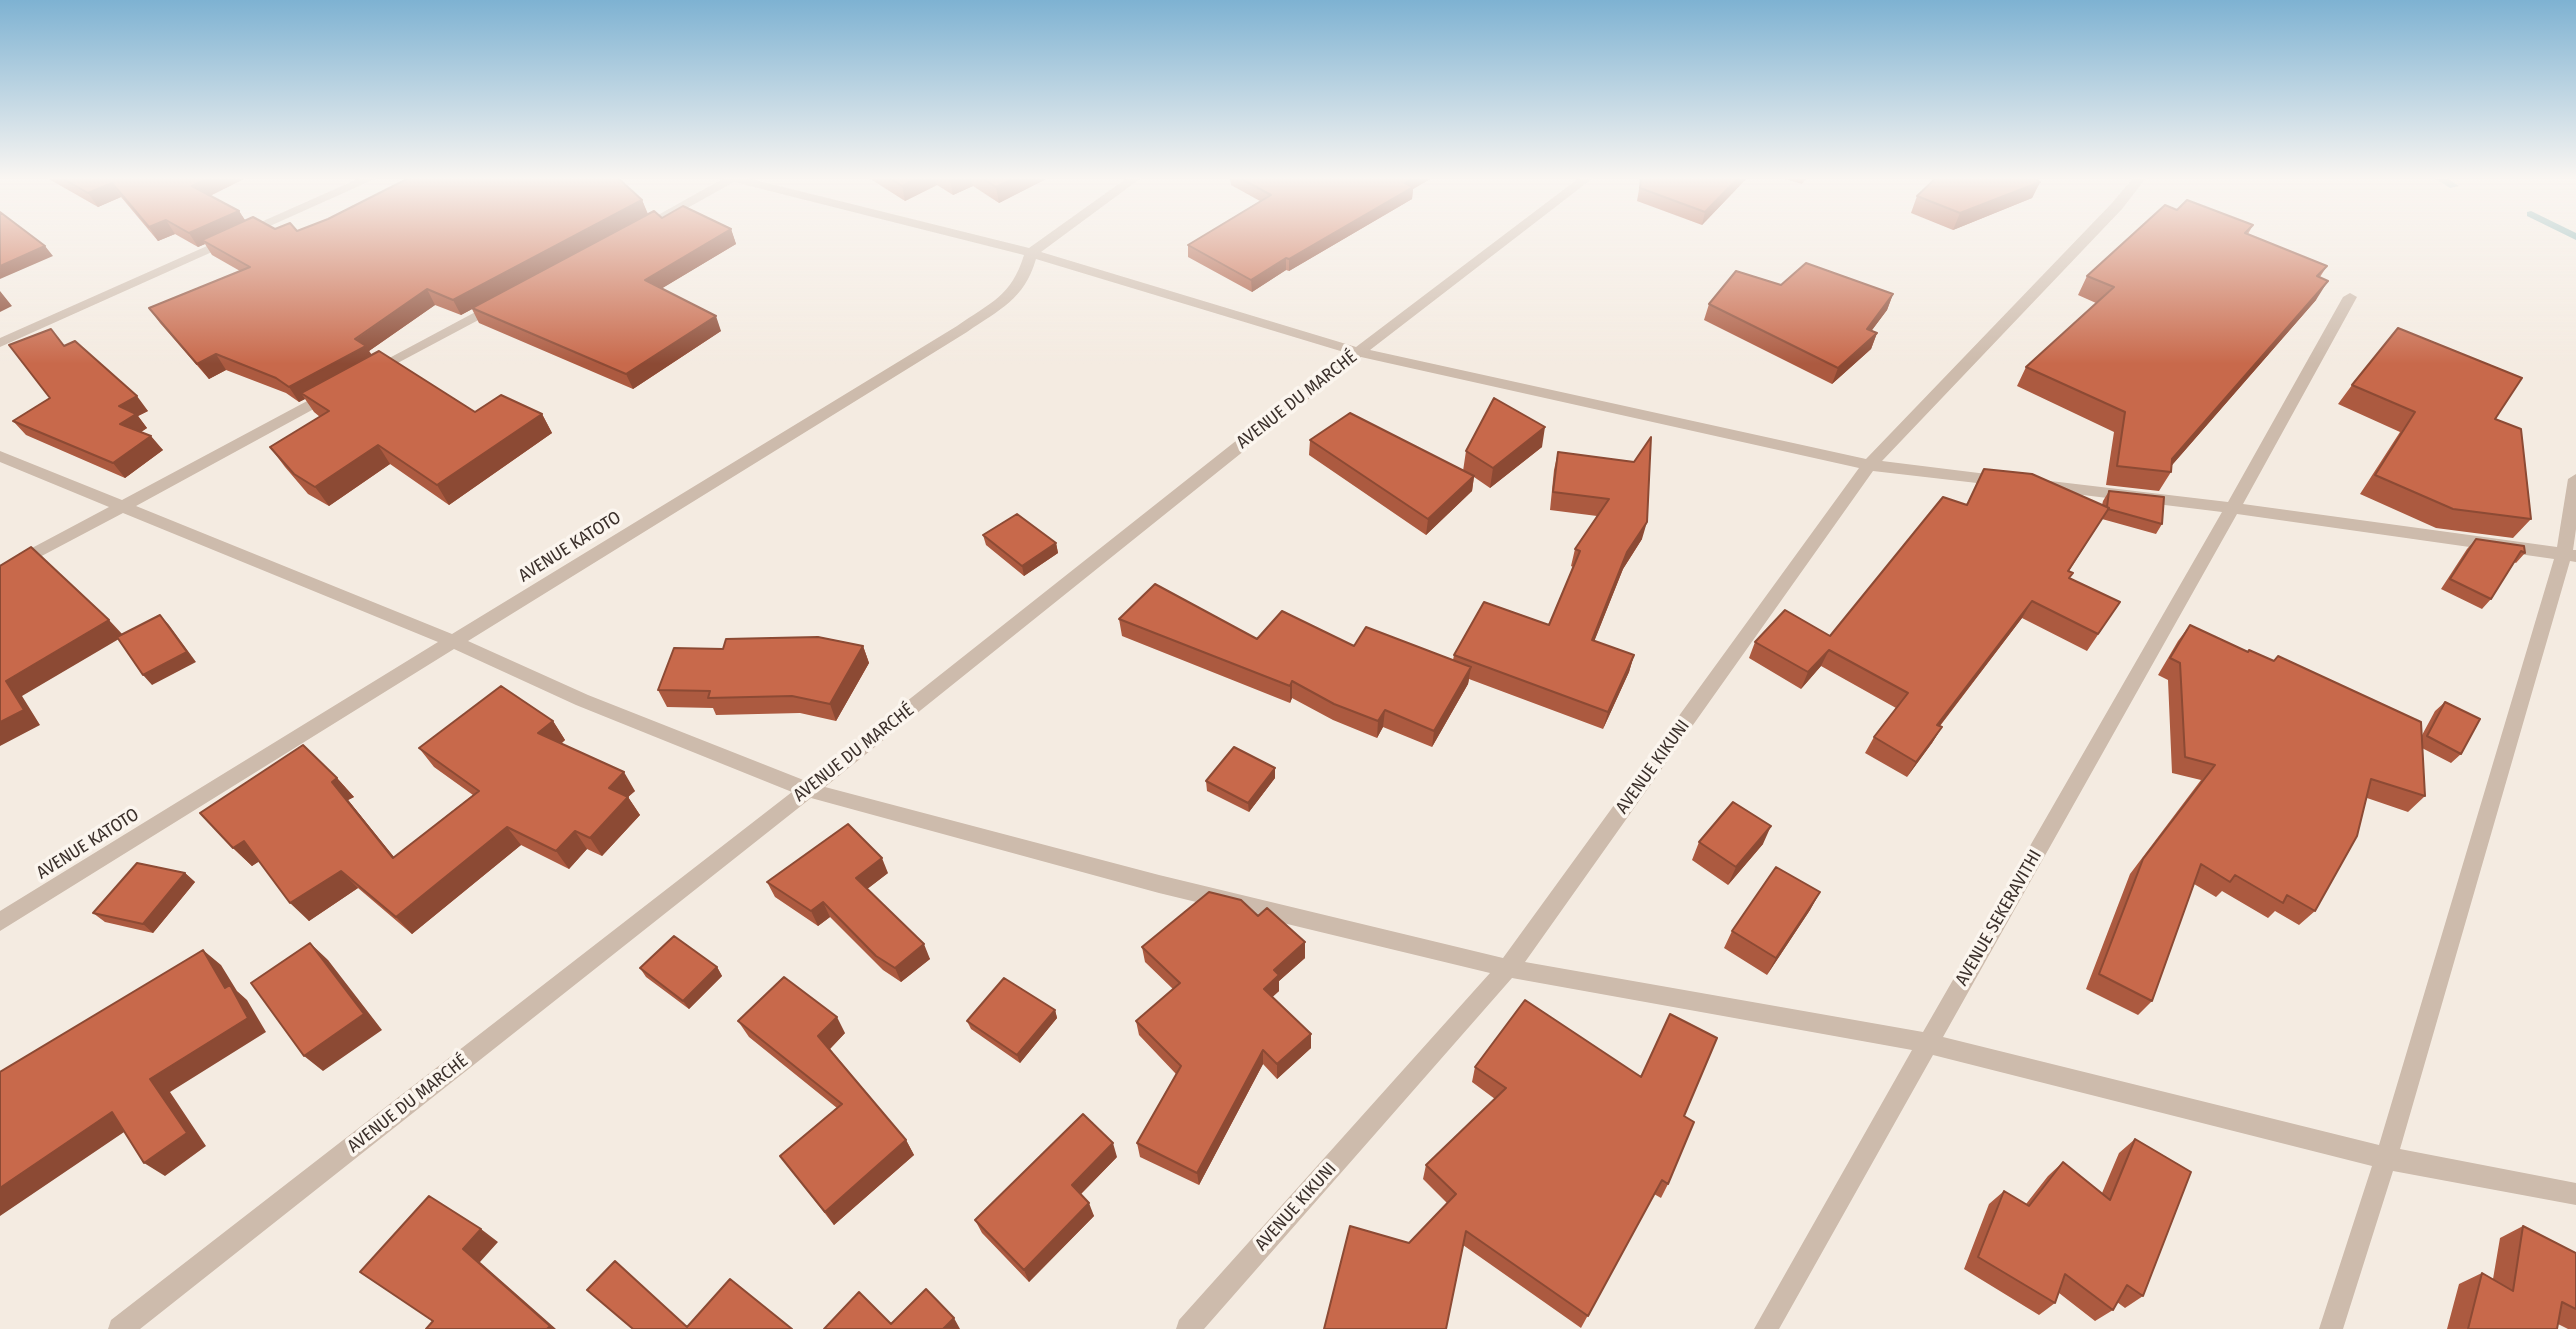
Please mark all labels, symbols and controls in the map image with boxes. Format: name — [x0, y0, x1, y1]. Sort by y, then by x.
street label: AVENUE DU MARCHÉ — [1233, 346, 1361, 454]
street label: AVENUE KATOTO — [515, 507, 625, 587]
street label: AVENUE DU MARCHÉ — [790, 699, 918, 807]
street label: AVENUE KIKUNI — [1612, 716, 1694, 818]
street label: AVENUE KATOTO — [33, 804, 143, 884]
street label: AVENUE SEKERAVITHI — [1951, 846, 2047, 990]
street label: AVENUE DU MARCHÉ — [344, 1050, 472, 1158]
street label: AVENUE KIKUNI — [1251, 1159, 1341, 1255]

